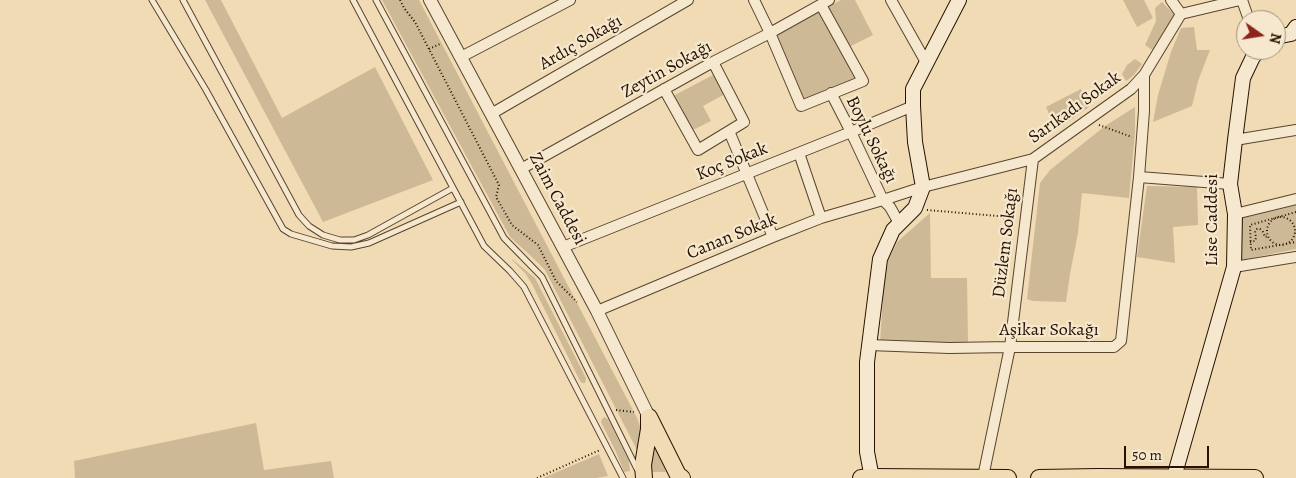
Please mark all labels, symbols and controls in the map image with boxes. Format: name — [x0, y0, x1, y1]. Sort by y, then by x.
north arrow — [1236, 10, 1286, 60]
street label: Ardıç Sokağı — [536, 11, 626, 75]
text: N — [1265, 31, 1286, 45]
street label: Zeytin Sokağı — [618, 36, 716, 104]
street label: Sarıkadı Sokak — [1025, 67, 1125, 149]
street label: Boylu Sokağı — [841, 93, 901, 187]
street label: Koç Sokak — [693, 138, 771, 186]
street label: Zaim Caddesi — [524, 149, 590, 249]
street label: Lise Caddesi — [1202, 174, 1224, 266]
street label: Düzlem Sokağı — [989, 187, 1023, 299]
street label: Canan Sokak — [684, 209, 780, 265]
street label: Aşikar Sokağı — [999, 320, 1099, 342]
scale bar — [1126, 436, 1211, 468]
text: 50 m — [1132, 445, 1162, 465]

